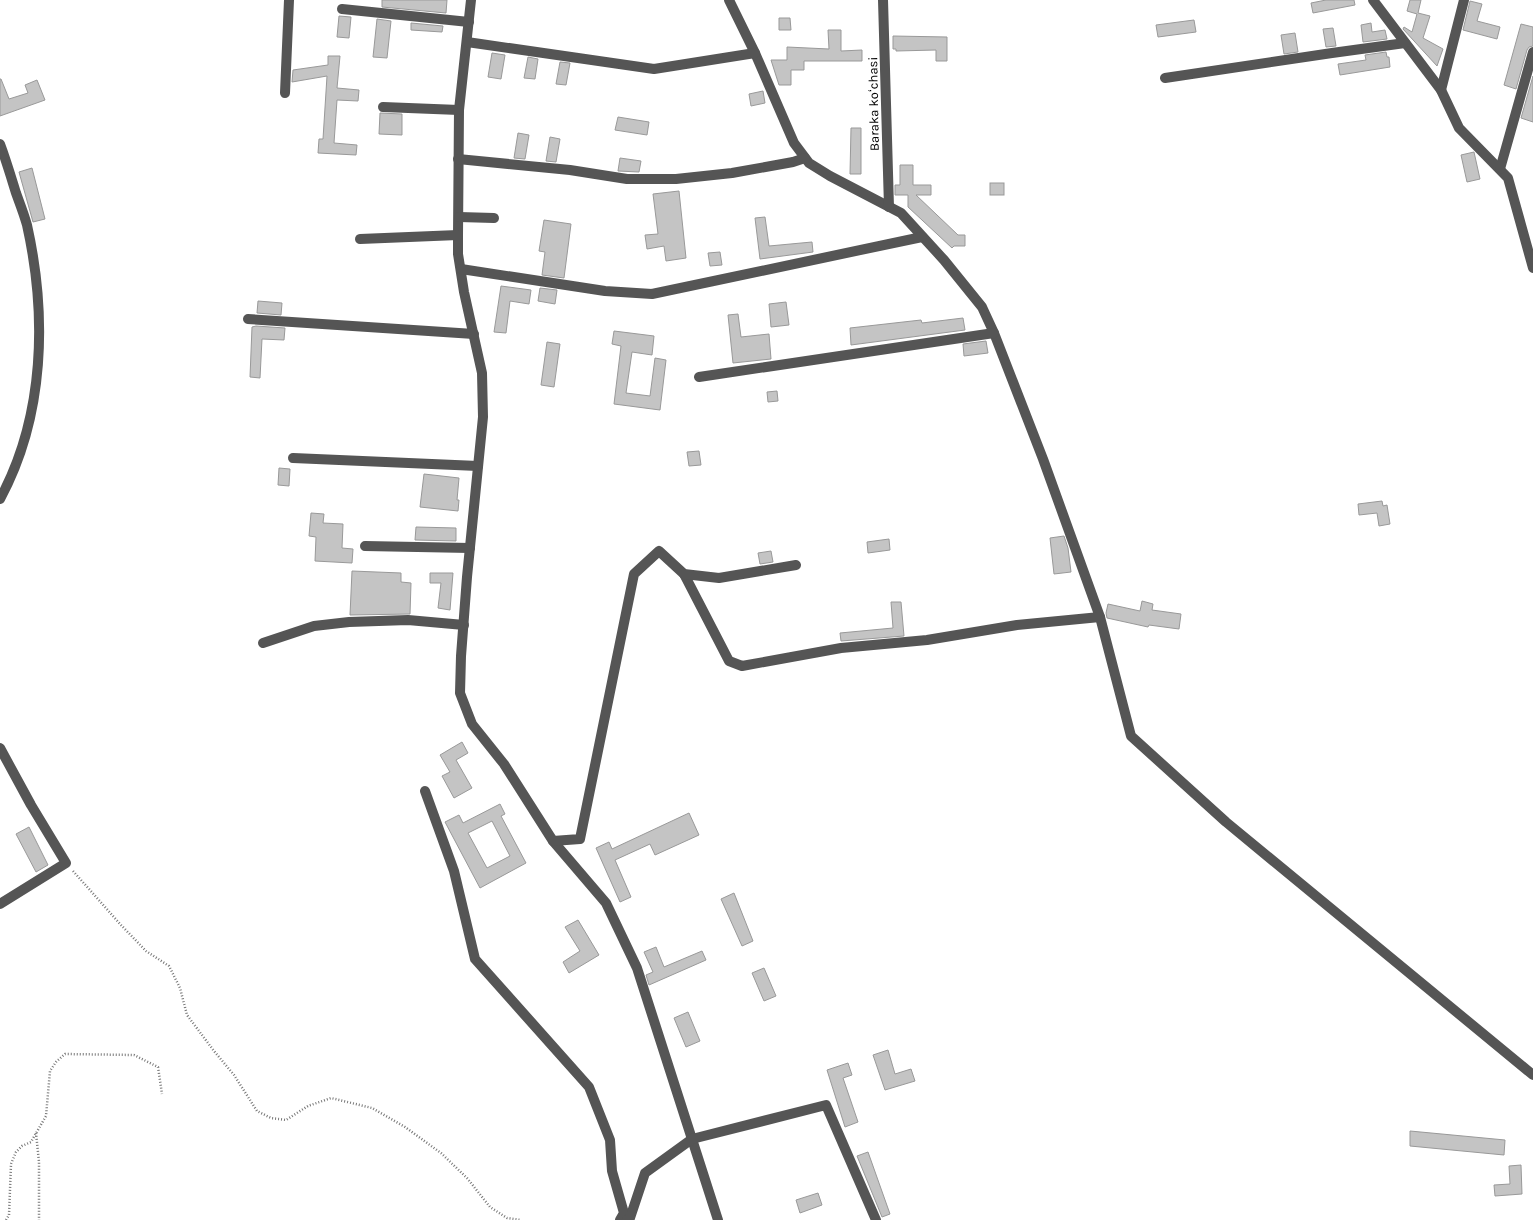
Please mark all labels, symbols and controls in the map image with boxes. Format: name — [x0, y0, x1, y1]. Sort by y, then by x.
street label: Baraka koʻchasi — [865, 57, 882, 151]

